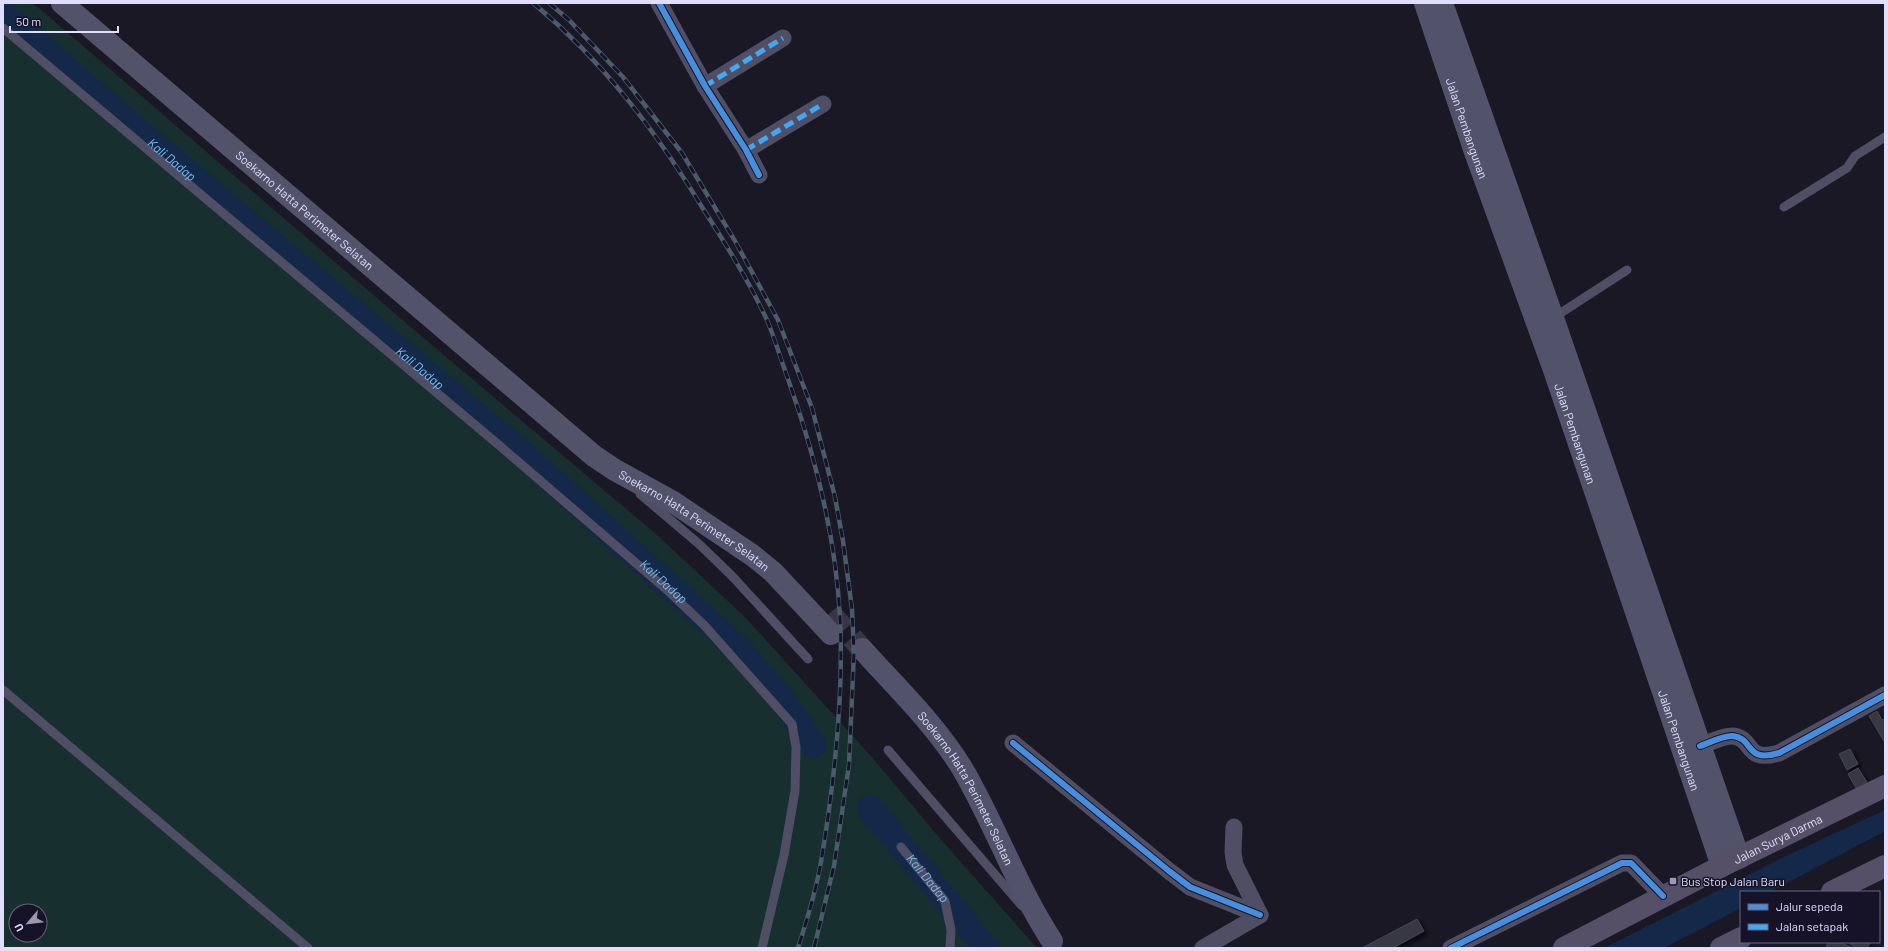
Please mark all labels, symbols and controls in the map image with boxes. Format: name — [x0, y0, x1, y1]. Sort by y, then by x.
scale bar — [10, 8, 118, 34]
text: 50 m — [16, 14, 41, 28]
street label: Jalan Pembangunan — [1444, 76, 1491, 180]
water label: Kali Dadap — [145, 135, 199, 184]
street label: Soekarno Hatta Perimeter Selatan — [233, 147, 377, 272]
water label: Kali Dadap — [393, 343, 448, 393]
street label: Jalan Pembangunan — [1552, 381, 1599, 485]
street label: Soekarno Hatta Perimeter Selatan — [617, 467, 773, 574]
water label: Kali Dadap — [637, 556, 691, 607]
street label: Jalan Pembangunan — [1656, 688, 1703, 792]
street label: Soekarno Hatta Perimeter Selatan — [915, 708, 1017, 867]
street label: Jalan Surya Darma — [1731, 811, 1824, 866]
water label: Kali Dadap — [903, 851, 953, 906]
place label: Bus Stop Jalan Baru — [1681, 874, 1785, 888]
marker: Bus Stop Jalan Baru — [1668, 876, 1678, 886]
legend — [1740, 891, 1880, 943]
text: Jalur sepeda — [1776, 899, 1843, 913]
north arrow — [8, 903, 48, 943]
text: Jalan setapak — [1776, 919, 1848, 933]
text: U — [11, 922, 26, 934]

